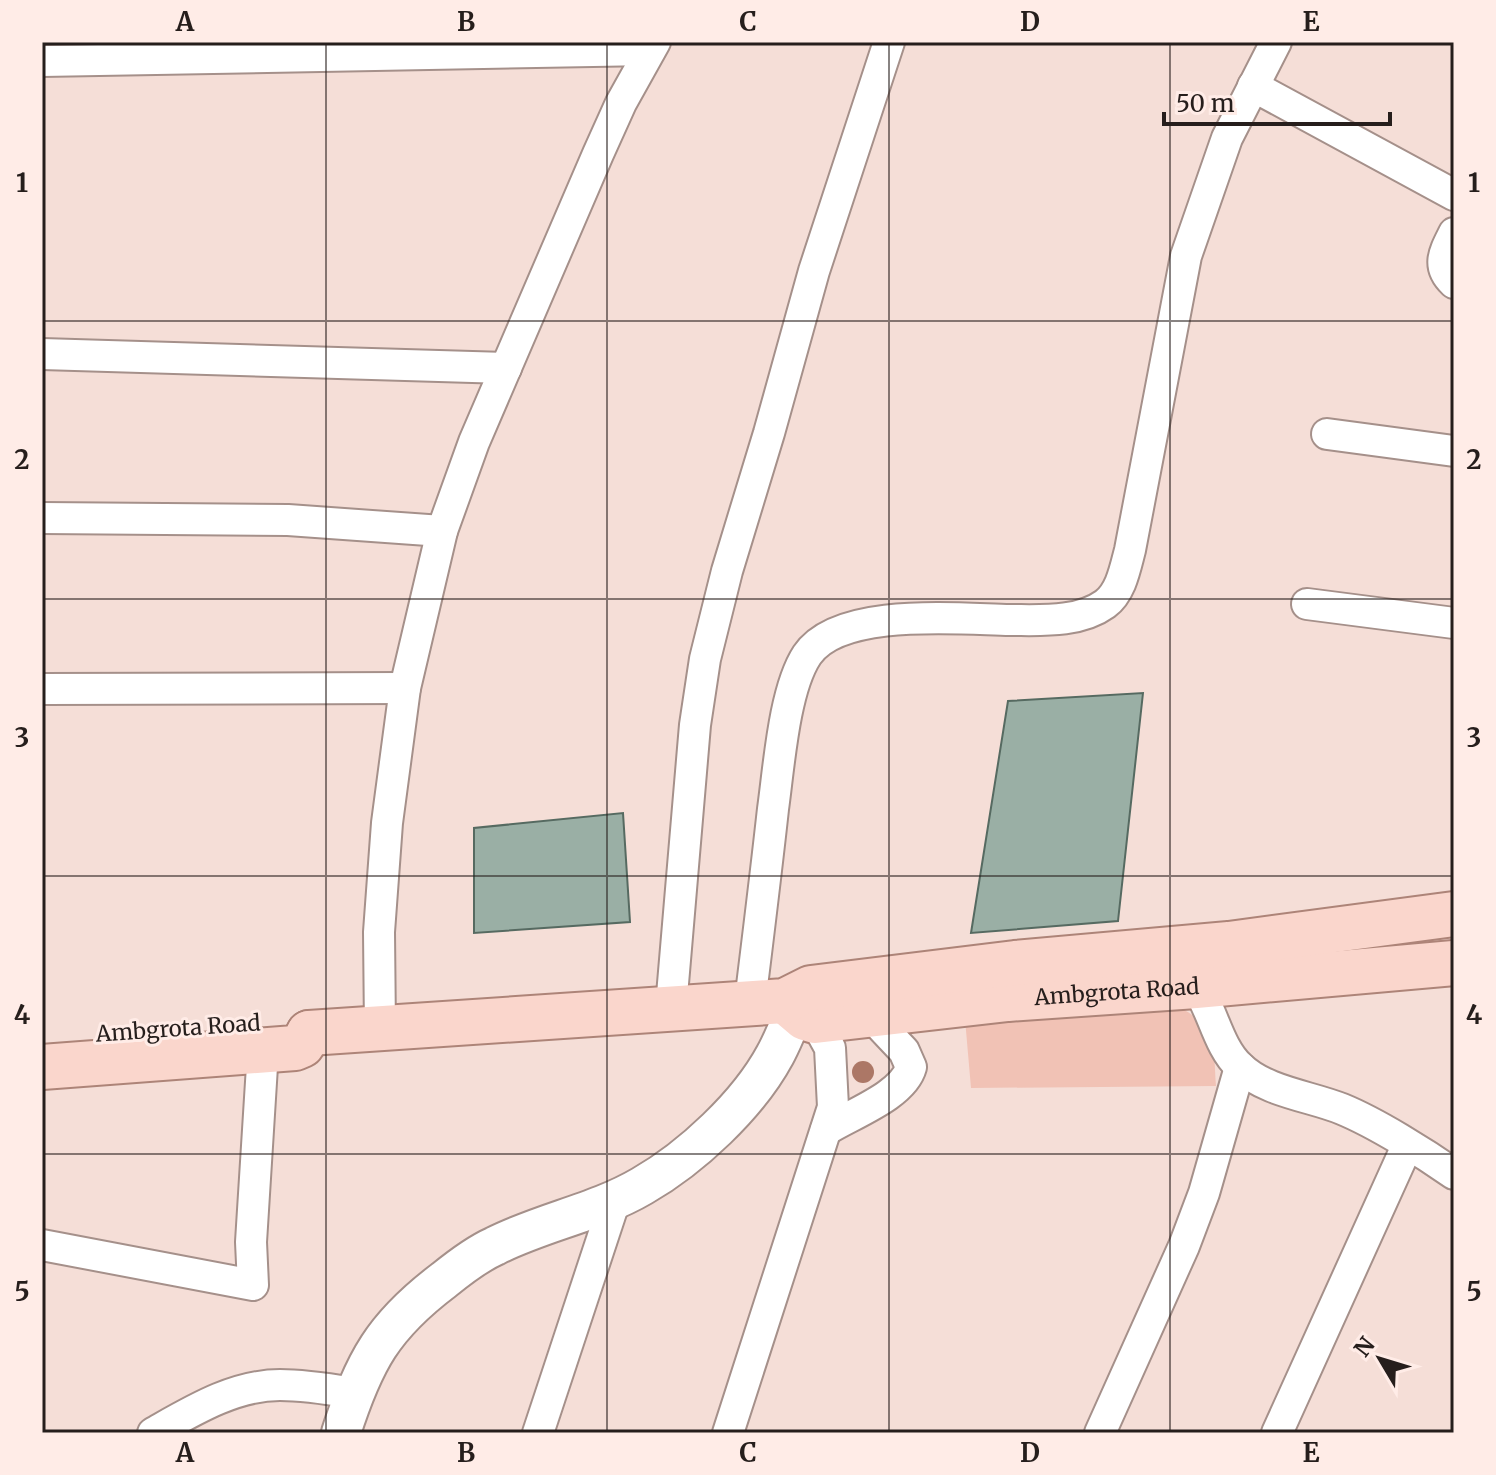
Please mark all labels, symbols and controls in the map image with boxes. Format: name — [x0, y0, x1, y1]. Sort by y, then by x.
text: A — [175, 5, 195, 38]
text: B — [457, 5, 475, 38]
text: C — [739, 5, 757, 38]
text: D — [1020, 5, 1040, 38]
text: E — [1303, 5, 1320, 38]
scale bar — [1164, 76, 1390, 126]
text: 50 m — [1176, 88, 1235, 119]
text: 1 — [16, 166, 28, 199]
text: 1 — [1468, 166, 1480, 199]
text: 2 — [14, 443, 30, 476]
text: 2 — [1466, 443, 1482, 476]
text: 3 — [15, 721, 29, 754]
text: 3 — [1467, 721, 1481, 754]
street label: Ambgrota Road — [1032, 972, 1200, 1011]
text: 4 — [14, 998, 31, 1031]
text: 4 — [1466, 998, 1483, 1031]
street label: Ambgrota Road — [94, 1008, 261, 1048]
text: 5 — [14, 1275, 30, 1308]
text: 5 — [1466, 1275, 1482, 1308]
north arrow — [1340, 1319, 1420, 1399]
text: N — [1348, 1331, 1381, 1362]
text: A — [175, 1436, 195, 1469]
text: B — [457, 1436, 475, 1469]
text: C — [739, 1436, 757, 1469]
text: D — [1020, 1436, 1040, 1469]
text: E — [1303, 1436, 1320, 1469]

